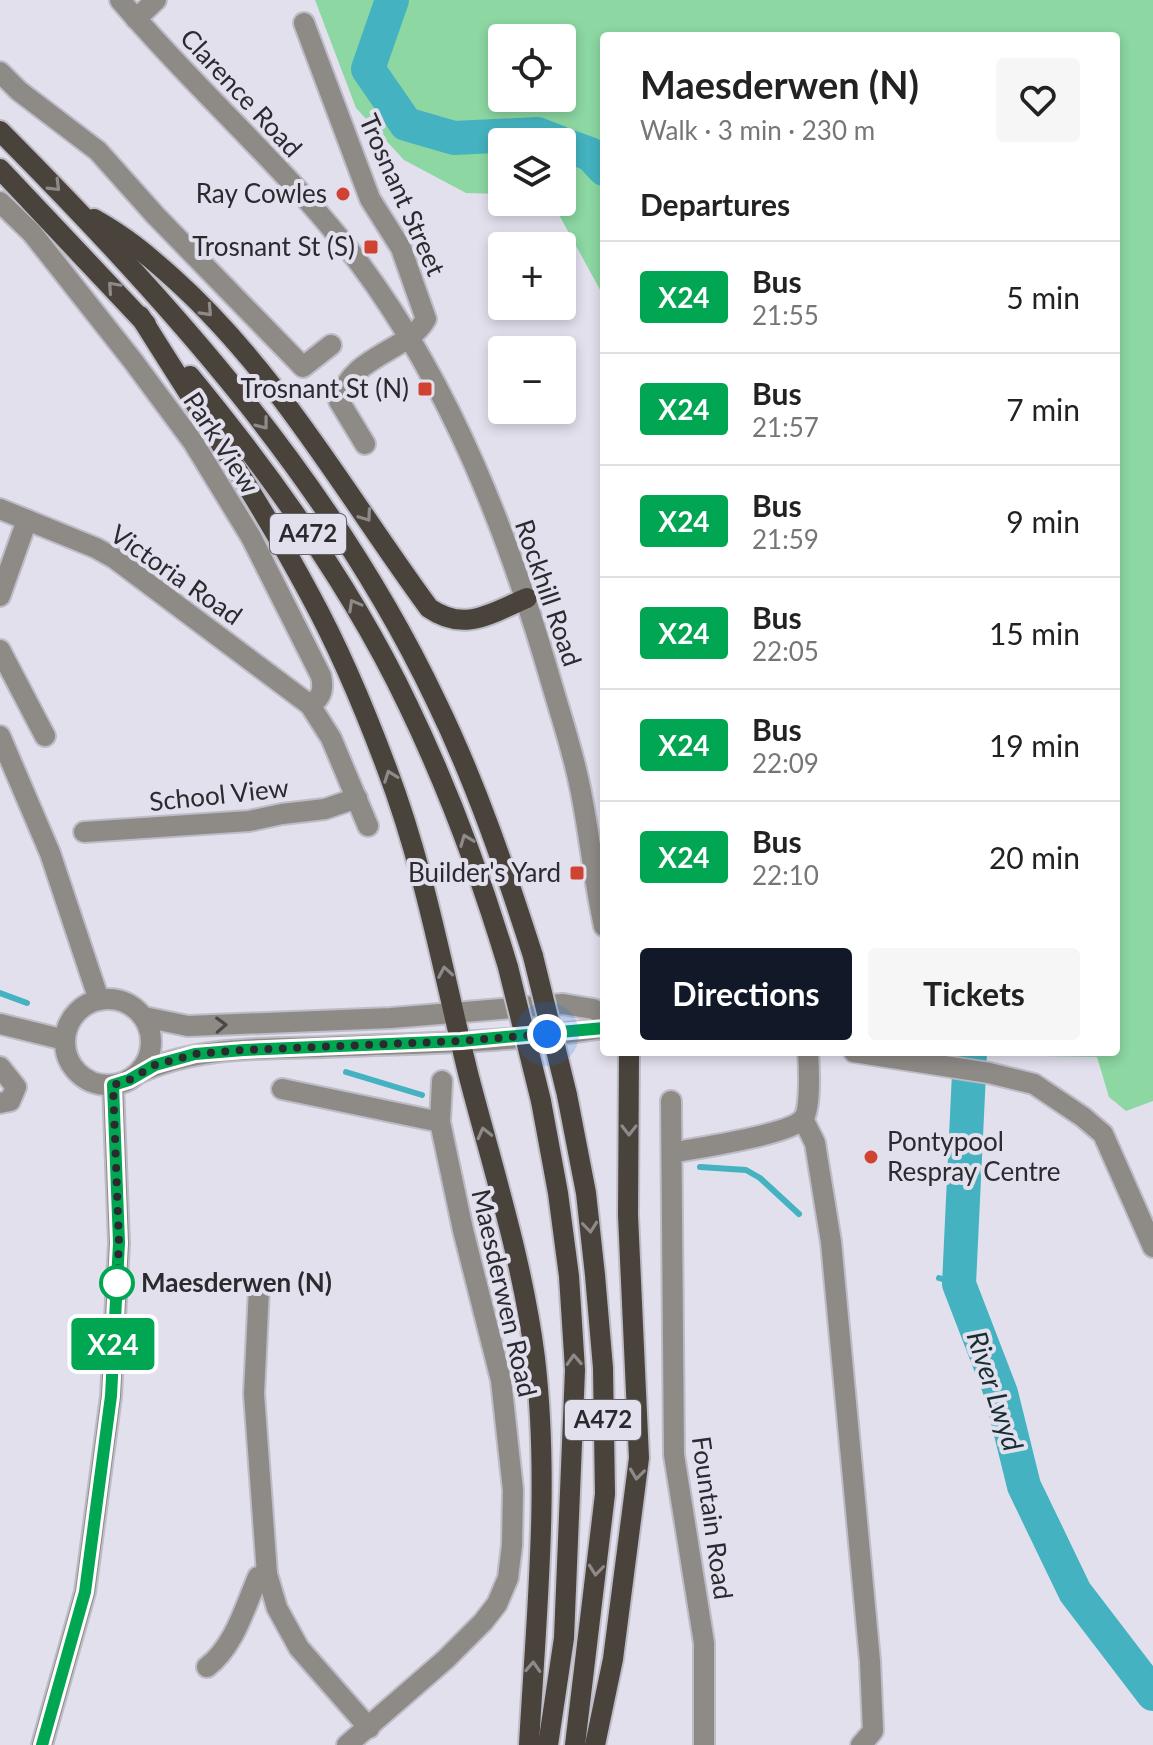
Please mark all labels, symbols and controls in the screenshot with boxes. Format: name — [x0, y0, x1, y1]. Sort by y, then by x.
street label: Clarence Road — [174, 21, 309, 163]
map controls — [488, 24, 576, 424]
button: locate — [488, 24, 576, 112]
button: heart — [996, 58, 1080, 142]
text: Maesderwen (N) — [640, 61, 919, 107]
street label: Trosnant Street — [353, 109, 453, 281]
text: Walk · 3 min · 230 m — [640, 114, 875, 146]
button: layers — [488, 128, 576, 216]
one-way arrow — [46, 177, 60, 191]
place label: Ray Cowles — [196, 177, 327, 209]
marker: Ray Cowles — [334, 185, 352, 203]
text: Departures — [640, 186, 790, 222]
place label: Trosnant St (S) — [192, 230, 355, 262]
button: + — [488, 232, 576, 320]
marker: Trosnant St (S) — [362, 238, 380, 256]
text: Bus — [752, 263, 802, 299]
text: 5 min — [1006, 279, 1080, 315]
text: X24 — [658, 280, 710, 314]
one-way arrow — [109, 281, 123, 296]
text: 21:55 — [752, 299, 819, 331]
one-way arrow — [198, 301, 212, 316]
button: − — [488, 336, 576, 424]
place label: Trosnant St (N) — [241, 372, 409, 404]
text: Bus — [752, 375, 802, 411]
marker: Trosnant St (N) — [416, 380, 434, 398]
street label: Park View — [177, 386, 266, 499]
text: 7 min — [1006, 391, 1080, 427]
text: X24 — [658, 392, 710, 426]
text: 21:57 — [752, 411, 819, 443]
one-way arrow — [253, 415, 267, 430]
text: Bus — [752, 487, 802, 523]
text: 9 min — [1006, 503, 1080, 539]
text: X24 — [658, 504, 710, 538]
one-way arrow — [356, 507, 371, 521]
road number: A472 — [270, 514, 346, 554]
street label: Rockhill Road — [509, 515, 589, 670]
street label: Victoria Road — [105, 517, 249, 631]
text: 21:59 — [752, 523, 819, 555]
one-way arrow — [348, 599, 364, 614]
text: Bus — [752, 599, 802, 635]
text: 15 min — [989, 615, 1080, 651]
text: X24 — [658, 616, 710, 650]
text: 22:05 — [752, 635, 819, 667]
text: Bus — [752, 711, 802, 747]
text: 19 min — [989, 727, 1080, 763]
text: X24 — [658, 728, 710, 762]
text: 22:09 — [752, 747, 819, 779]
one-way arrow — [383, 769, 399, 783]
street label: School View — [148, 771, 290, 817]
text: Bus — [752, 823, 802, 859]
one-way arrow — [459, 834, 476, 848]
text: 20 min — [989, 839, 1080, 875]
text: X24 — [658, 840, 710, 874]
place label: Builder's Yard — [408, 856, 561, 888]
text: 22:10 — [752, 859, 819, 891]
marker: Builder's Yard — [568, 864, 586, 882]
button: Directions — [640, 948, 852, 1040]
button: Tickets — [868, 948, 1080, 1040]
one-way arrow — [438, 965, 455, 979]
your location — [527, 1014, 567, 1054]
one-way arrow — [215, 1016, 228, 1033]
one-way arrow — [620, 1124, 638, 1137]
place label: Pontypool Respray Centre — [887, 1125, 1060, 1187]
one-way arrow — [476, 1127, 493, 1141]
marker: Pontypool Respray Centre — [862, 1148, 880, 1166]
street label: Maesderwen Road — [466, 1186, 544, 1400]
one-way arrow — [581, 1221, 598, 1234]
marker: Maesderwen (N) — [100, 1266, 134, 1300]
place label: Maesderwen (N) — [141, 1266, 332, 1298]
line badge: X24 — [67, 1318, 159, 1370]
water label: River Lwyd — [961, 1326, 1031, 1455]
text: X24 — [87, 1327, 139, 1361]
one-way arrow — [566, 1353, 583, 1366]
road number: A472 — [565, 1400, 641, 1440]
street label: Fountain Road — [686, 1434, 740, 1602]
one-way arrow — [629, 1467, 646, 1480]
one-way arrow — [588, 1564, 605, 1577]
one-way arrow — [524, 1660, 541, 1673]

